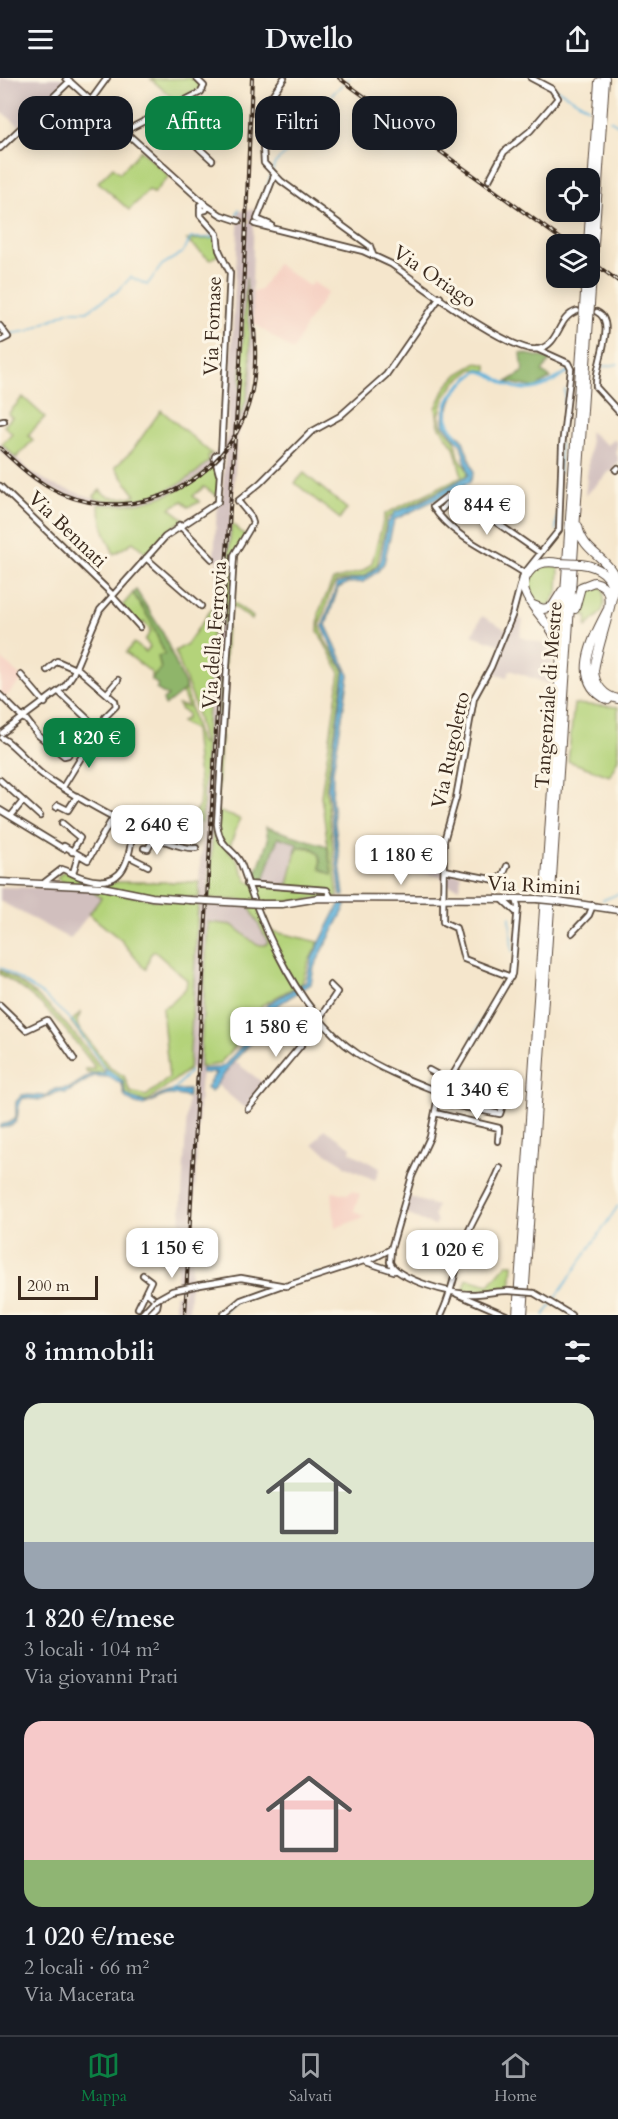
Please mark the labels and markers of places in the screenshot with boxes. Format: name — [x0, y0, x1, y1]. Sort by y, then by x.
pin: 844 € — [445, 485, 529, 536]
pin: 1 820 € — [34, 718, 144, 769]
pin: 2 640 € — [102, 805, 212, 856]
pin: 1 180 € — [346, 835, 456, 886]
pin: 1 580 € — [221, 1007, 331, 1058]
pin: 1 340 € — [422, 1070, 532, 1121]
pin: 1 150 € — [117, 1228, 227, 1279]
pin: 1 020 € — [397, 1230, 507, 1281]

